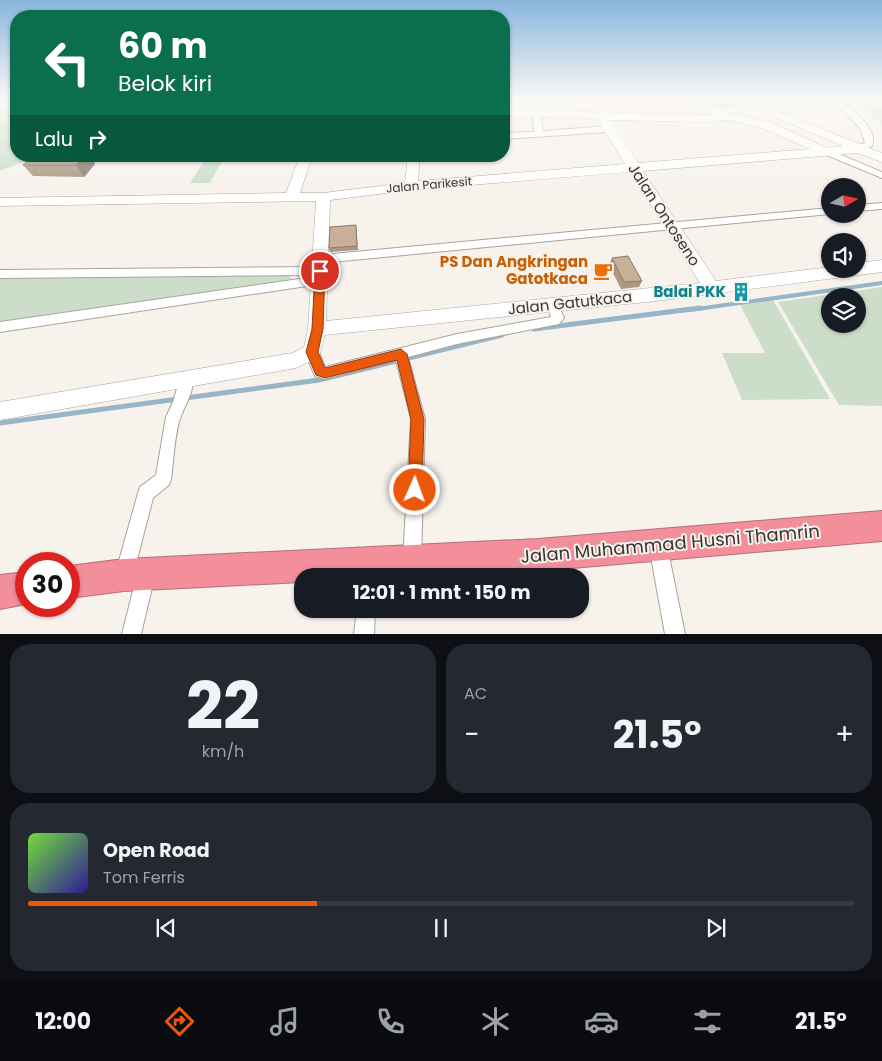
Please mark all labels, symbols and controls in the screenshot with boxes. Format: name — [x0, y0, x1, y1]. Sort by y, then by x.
text: 60 m — [118, 21, 208, 70]
icon: left — [35, 30, 100, 95]
text: Belok kiri — [118, 68, 212, 99]
icon: right — [83, 125, 111, 153]
text: Lalu — [35, 126, 73, 153]
street label: Jalan Ontoseno — [623, 159, 705, 270]
street label: Jalan Parikesit — [385, 172, 473, 197]
north arrow — [821, 178, 866, 222]
map controls — [821, 178, 866, 333]
button: sound — [821, 233, 866, 278]
pin — [299, 250, 341, 292]
place label: PS Dan Angkringan Gatotkaca — [440, 251, 588, 289]
icon: arrive — [306, 257, 334, 285]
cafe icon: PS Dan Angkringan Gatotkaca — [592, 260, 614, 282]
place label: Balai PKK — [653, 281, 727, 302]
building icon: Balai PKK — [730, 281, 752, 303]
street label: Jalan Gatutkaca — [507, 286, 633, 319]
button: layers — [821, 288, 866, 333]
position arrow — [388, 463, 440, 515]
street label: Jalan Muhammad Husni Thamrin — [519, 518, 821, 569]
speed limit sign: 30 — [15, 552, 80, 617]
text: 12:01 · 1 mnt · 150 m — [352, 579, 531, 606]
text: 22 — [186, 661, 260, 752]
text: AC — [464, 682, 487, 705]
text: 21.5° — [613, 708, 702, 761]
text: − — [464, 715, 479, 754]
text: + — [835, 715, 854, 754]
text: km/h — [202, 740, 244, 763]
text: Open Road — [103, 837, 210, 864]
text: Tom Ferris — [103, 866, 185, 889]
icon: previous — [152, 914, 180, 942]
icon: pause — [427, 914, 455, 942]
icon: next — [702, 914, 730, 942]
icon: directions — [162, 1004, 197, 1039]
icon: music — [267, 1004, 302, 1039]
icon: phone — [373, 1004, 408, 1039]
icon: climate — [478, 1004, 513, 1039]
icon: car — [584, 1004, 619, 1039]
icon: filters — [690, 1004, 725, 1039]
text: 12:00 — [35, 1006, 91, 1037]
text: 21.5° — [795, 1006, 847, 1037]

